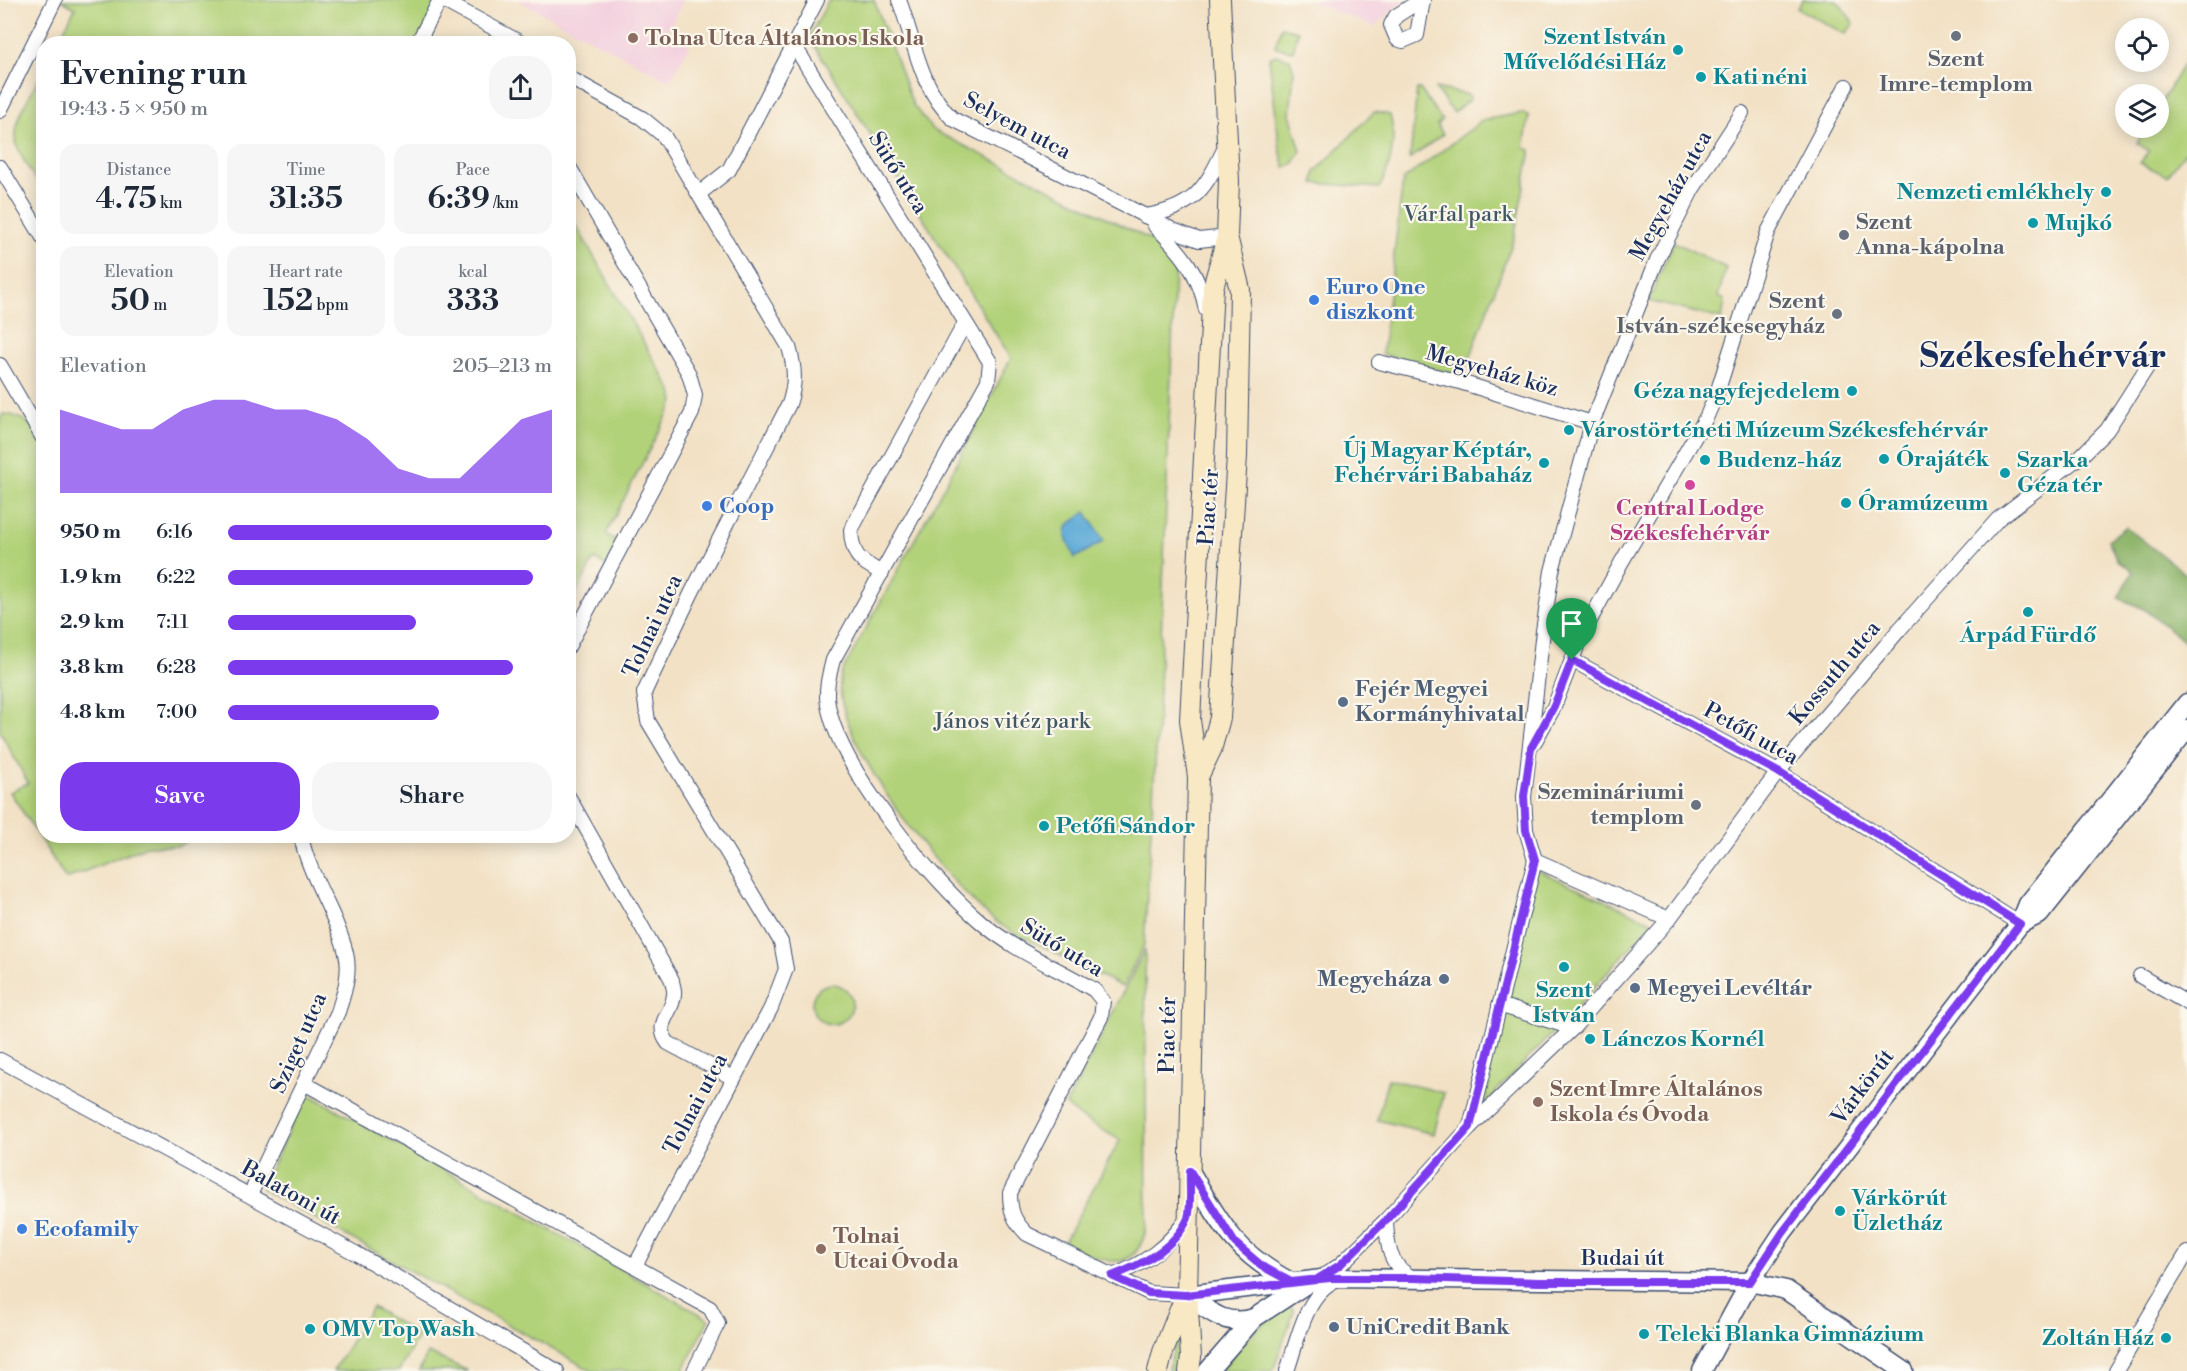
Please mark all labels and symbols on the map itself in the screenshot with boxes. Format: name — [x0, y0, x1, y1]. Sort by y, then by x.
place label: Tolna Utca Általános Iskola — [645, 23, 925, 52]
place label: Szent István Művelődési Ház — [1503, 24, 1666, 76]
marker: Szent Imre-templom — [1949, 29, 1963, 43]
marker: Tolna Utca Általános Iskola — [626, 31, 640, 45]
marker: Szent István Művelődési Ház — [1671, 43, 1685, 57]
place label: Szent Imre-templom — [1879, 46, 2033, 98]
place label: Kati néni — [1713, 64, 1807, 91]
marker: Kati néni — [1694, 70, 1708, 84]
street label: Selyem utca — [959, 86, 1076, 166]
street label: Megyeház utca — [1624, 125, 1718, 266]
street label: Sütő utca — [862, 127, 934, 220]
place label: Nemzeti emlékhely — [1896, 179, 2095, 206]
marker: Nemzeti emlékhely — [2099, 185, 2113, 199]
park label: Várfal park — [1402, 201, 1514, 228]
place label: Szent Anna-kápolna — [1855, 209, 2006, 261]
place label: Mujkó — [2045, 210, 2112, 237]
marker: Mujkó — [2026, 216, 2040, 230]
marker: Szent Anna-kápolna — [1837, 228, 1851, 242]
place label: Euro One diszkont — [1326, 274, 1426, 326]
place label: Szent István-székesegyház — [1617, 288, 1825, 340]
marker: Euro One diszkont — [1307, 293, 1321, 307]
marker: Szent István-székesegyház — [1830, 307, 1844, 321]
district label: Székesfehérvár — [1920, 336, 2166, 378]
street label: Megyeház köz — [1422, 339, 1562, 403]
place label: Géza nagyfejedelem — [1633, 378, 1840, 405]
marker: Géza nagyfejedelem — [1845, 384, 1859, 398]
place label: Várostörténeti Múzeum Székesfehérvár — [1580, 417, 1988, 444]
marker: Várostörténeti Múzeum Székesfehérvár — [1562, 423, 1576, 437]
place label: Új Magyar Képtár, Fehérvári Babaház — [1334, 435, 1532, 489]
place label: Órajáték — [1896, 444, 1989, 473]
place label: Budenz-ház — [1717, 447, 1841, 474]
place label: Szarka Géza tér — [2017, 447, 2103, 499]
marker: Órajáték — [1877, 452, 1891, 466]
marker: Budenz-ház — [1698, 453, 1712, 467]
marker: Új Magyar Képtár, Fehérvári Babaház — [1537, 456, 1551, 470]
marker: Szarka Géza tér — [1998, 466, 2012, 480]
street label: Piac tér — [1193, 467, 1225, 547]
marker: Central Lodge Székesfehérvár — [1683, 478, 1697, 492]
place label: Óramúzeum — [1858, 488, 1988, 517]
place label: Coop — [719, 493, 775, 520]
place label: Central Lodge Székesfehérvár — [1610, 495, 1770, 547]
marker: Óramúzeum — [1839, 496, 1853, 510]
marker: Coop — [700, 499, 714, 513]
street label: Tolnai utca — [617, 569, 689, 682]
pin — [1546, 598, 1597, 660]
marker: Árpád Fürdő — [2021, 605, 2035, 619]
street label: Kossuth utca — [1784, 615, 1887, 731]
place label: Árpád Fürdő — [1959, 620, 2097, 649]
place label: Fejér Megyei Kormányhivatal — [1355, 676, 1525, 728]
marker: Fejér Megyei Kormányhivatal — [1336, 695, 1350, 709]
street label: Petőfi utca — [1699, 697, 1804, 772]
park label: János vitéz park — [933, 708, 1092, 735]
place label: Szemináriumi templom — [1538, 779, 1684, 831]
marker: Szemináriumi templom — [1689, 798, 1703, 812]
place label: Petőfi Sándor — [1056, 813, 1195, 840]
marker: Petőfi Sándor — [1037, 819, 1051, 833]
street label: Sütő utca — [1016, 913, 1109, 984]
marker: Szent István — [1557, 960, 1571, 974]
place label: Megyeháza — [1317, 966, 1433, 993]
marker: Megyeháza — [1437, 972, 1451, 986]
place label: Megyei Levéltár — [1647, 975, 1812, 1002]
place label: Szent István — [1533, 977, 1596, 1029]
marker: Megyei Levéltár — [1628, 981, 1642, 995]
street label: Sziget utca — [265, 988, 334, 1098]
street label: Piac tér — [1154, 996, 1182, 1074]
place label: Lánczos Kornél — [1602, 1026, 1764, 1053]
marker: Lánczos Kornél — [1583, 1032, 1597, 1046]
street label: Várkörút — [1825, 1043, 1900, 1131]
street label: Tolnai utca — [658, 1048, 734, 1159]
place label: Szent Imre Általános Iskola és Óvoda — [1550, 1074, 1763, 1128]
marker: Szent Imre Általános Iskola és Óvoda — [1531, 1095, 1545, 1109]
street label: Balatoni út — [236, 1154, 346, 1231]
place label: Várkörút Üzletház — [1851, 1185, 1947, 1237]
marker: Várkörút Üzletház — [1833, 1204, 1847, 1218]
place label: Ecofamily — [34, 1216, 140, 1243]
marker: Ecofamily — [15, 1222, 29, 1236]
place label: Tolnai Utcai Óvoda — [833, 1223, 960, 1275]
marker: Tolnai Utcai Óvoda — [814, 1242, 828, 1256]
street label: Budai út — [1580, 1245, 1665, 1272]
place label: UniCredit Bank — [1346, 1314, 1510, 1341]
place label: OMV TopWash — [322, 1316, 475, 1343]
marker: UniCredit Bank — [1327, 1320, 1341, 1334]
place label: Teleki Blanka Gimnázium — [1656, 1321, 1924, 1348]
marker: OMV TopWash — [303, 1322, 317, 1336]
place label: Zoltán Ház — [2042, 1325, 2154, 1352]
marker: Teleki Blanka Gimnázium — [1637, 1327, 1651, 1341]
marker: Zoltán Ház — [2159, 1331, 2173, 1345]

